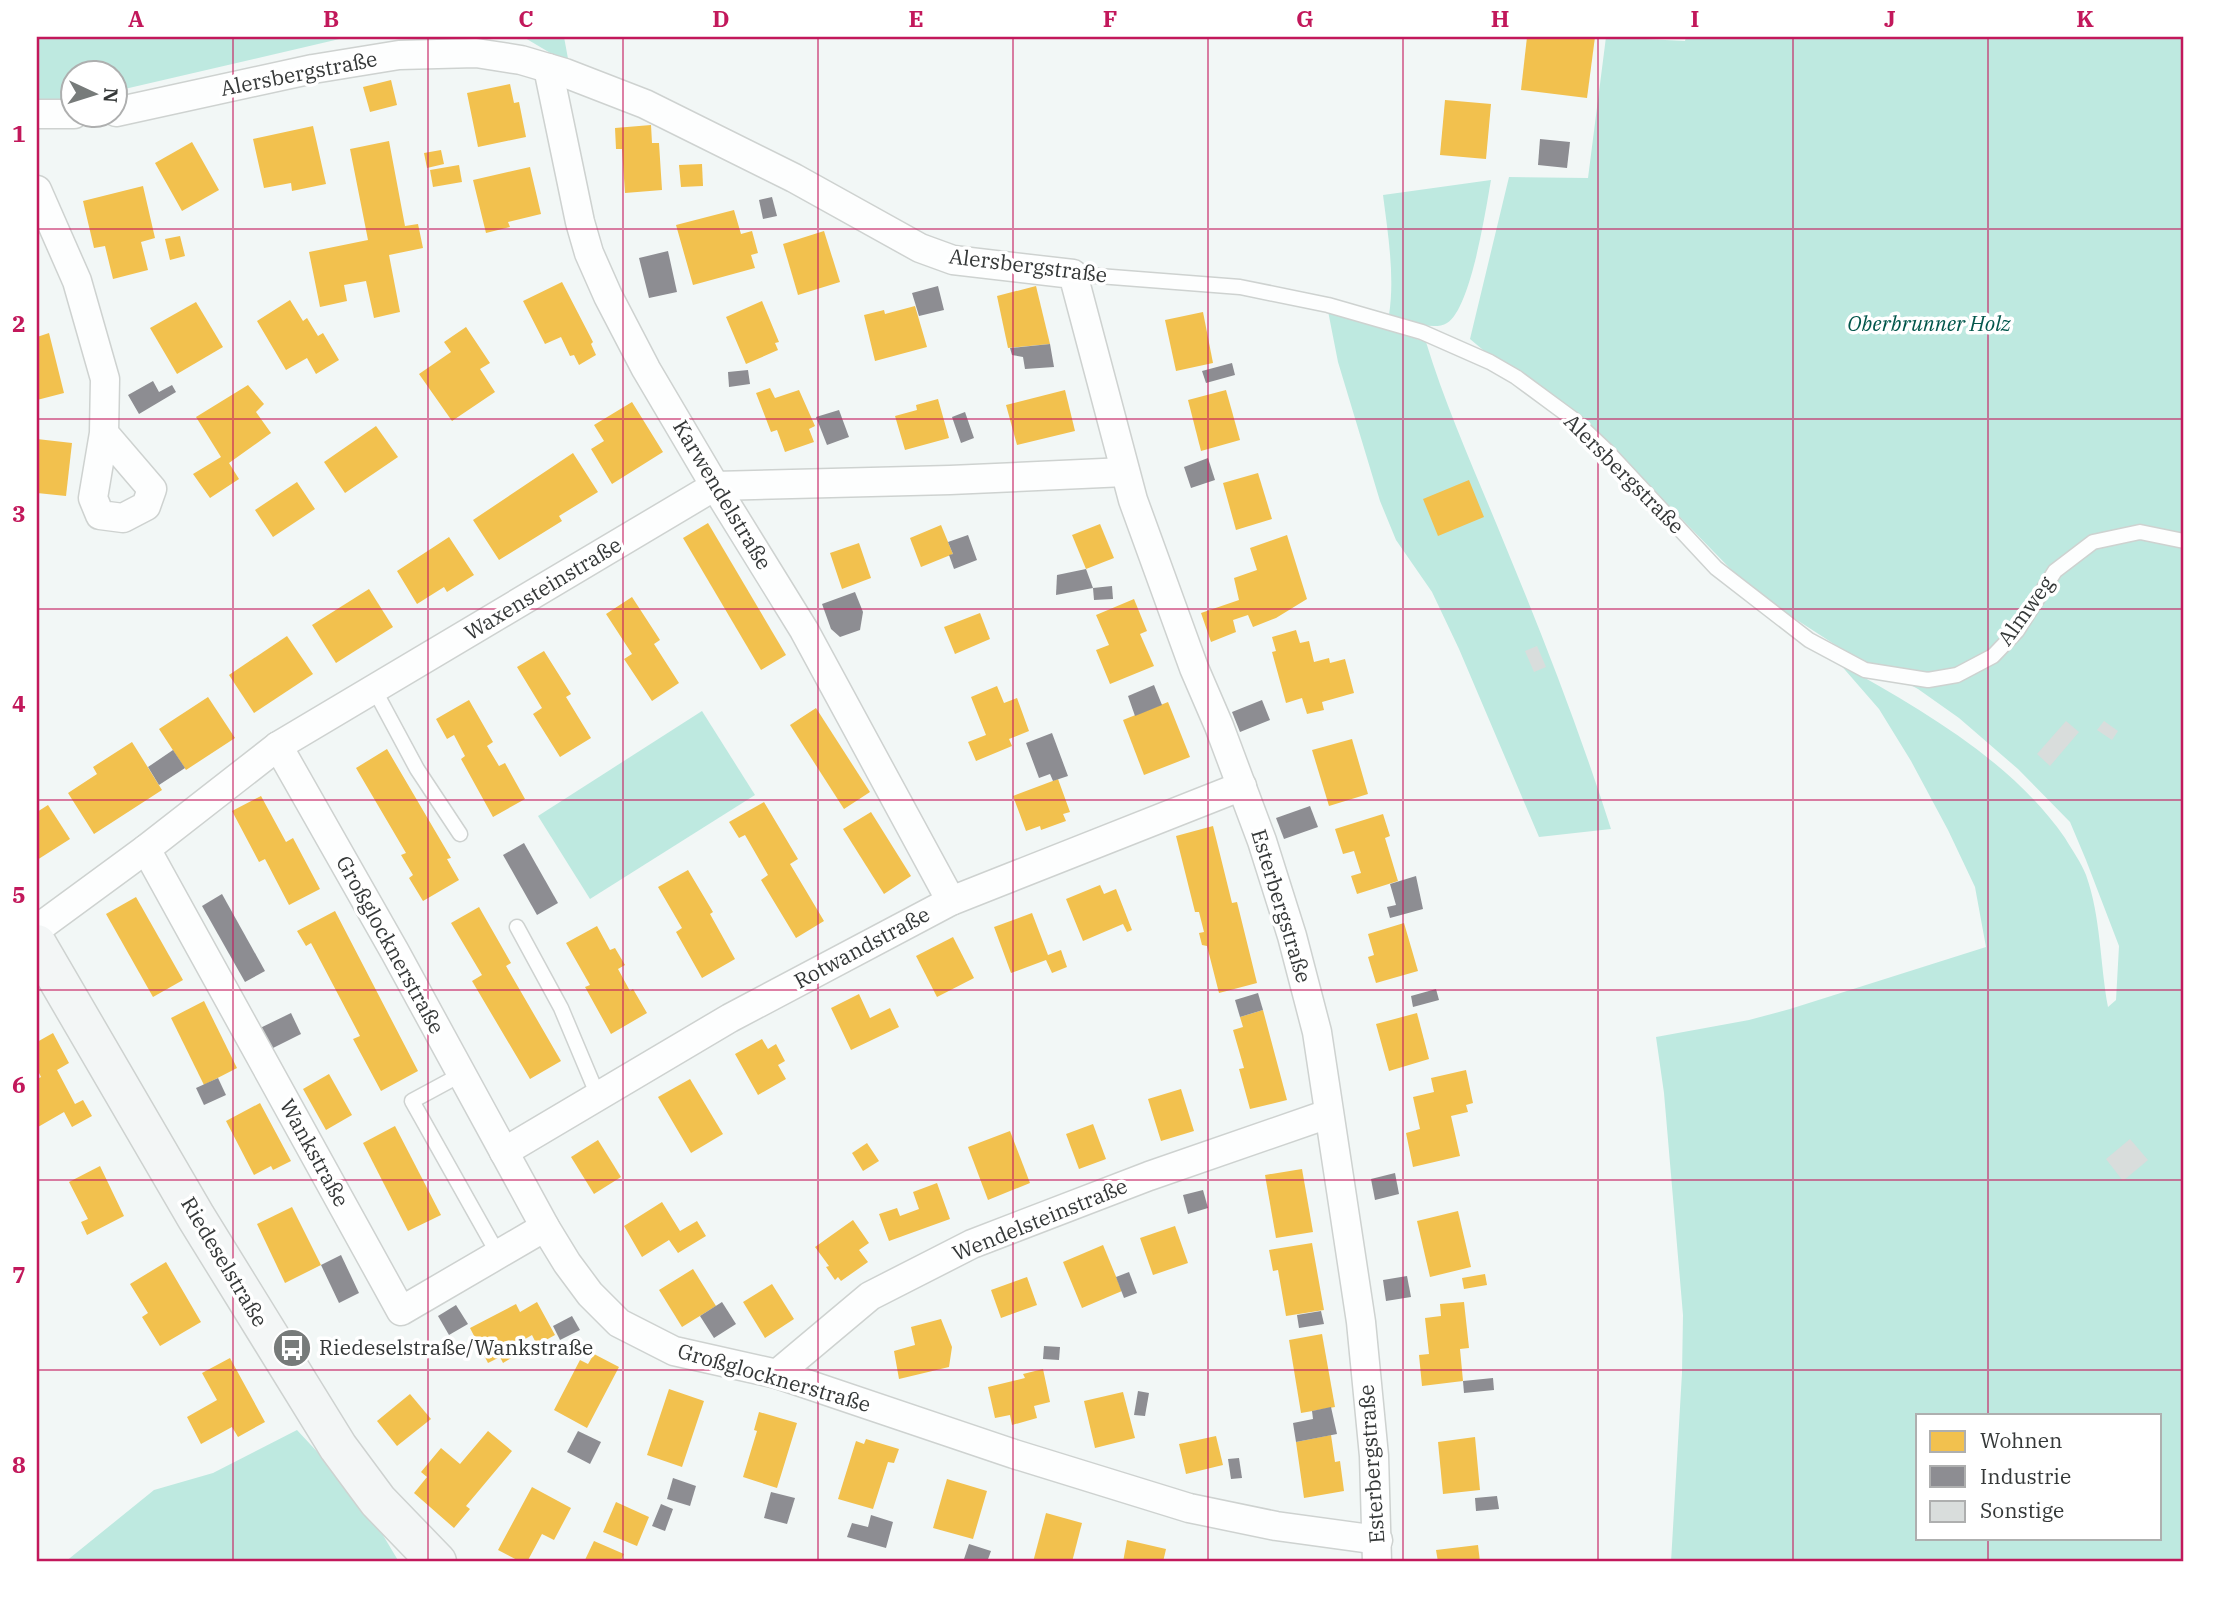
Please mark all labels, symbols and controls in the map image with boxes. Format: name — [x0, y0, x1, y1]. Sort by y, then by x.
text: A — [128, 3, 144, 33]
text: B — [323, 3, 339, 33]
text: C — [518, 3, 534, 33]
text: D — [712, 3, 730, 33]
text: E — [908, 3, 924, 33]
text: F — [1103, 3, 1117, 33]
text: G — [1296, 3, 1314, 33]
text: H — [1491, 3, 1509, 33]
text: I — [1691, 3, 1699, 33]
text: J — [1884, 3, 1896, 33]
text: K — [2076, 3, 2094, 33]
street label: Alersbergstraße — [218, 44, 380, 102]
north arrow — [60, 60, 130, 130]
text: N — [98, 87, 123, 104]
text: 1 — [12, 118, 26, 148]
street label: Alersbergstraße — [947, 241, 1109, 289]
text: 2 — [12, 308, 26, 338]
park label: Oberbrunner Holz — [1847, 309, 2011, 337]
street label: Alersbergstraße — [1559, 407, 1691, 539]
street label: Karwendelstraße — [667, 414, 779, 575]
text: 3 — [12, 498, 26, 528]
street label: Waxensteinstraße — [459, 530, 626, 646]
street label: Almweg — [1991, 570, 2060, 651]
text: 4 — [12, 688, 26, 718]
street label: Esterbergstraße — [1245, 825, 1319, 986]
street label: Großglocknerstraße — [330, 850, 452, 1039]
text: 5 — [12, 879, 26, 909]
street label: Rotwandstraße — [789, 900, 934, 995]
text: 6 — [12, 1069, 26, 1099]
street label: Wankstraße — [274, 1094, 356, 1211]
street label: Wendelsteinstraße — [948, 1171, 1131, 1267]
street label: Riedeselstraße — [175, 1191, 275, 1332]
text: 7 — [12, 1259, 26, 1289]
bus stop icon: Riedeselstraße/Wankstraße — [271, 1327, 313, 1369]
place label: Riedeselstraße/Wankstraße — [319, 1333, 593, 1361]
street label: Großglocknerstraße — [674, 1336, 874, 1418]
street label: Esterbergstraße — [1351, 1384, 1391, 1545]
legend — [1916, 1414, 2162, 1540]
text: Wohnen — [1980, 1426, 2062, 1454]
text: 8 — [12, 1449, 26, 1479]
text: Industrie — [1980, 1462, 2071, 1490]
text: Sonstige — [1980, 1496, 2064, 1524]

